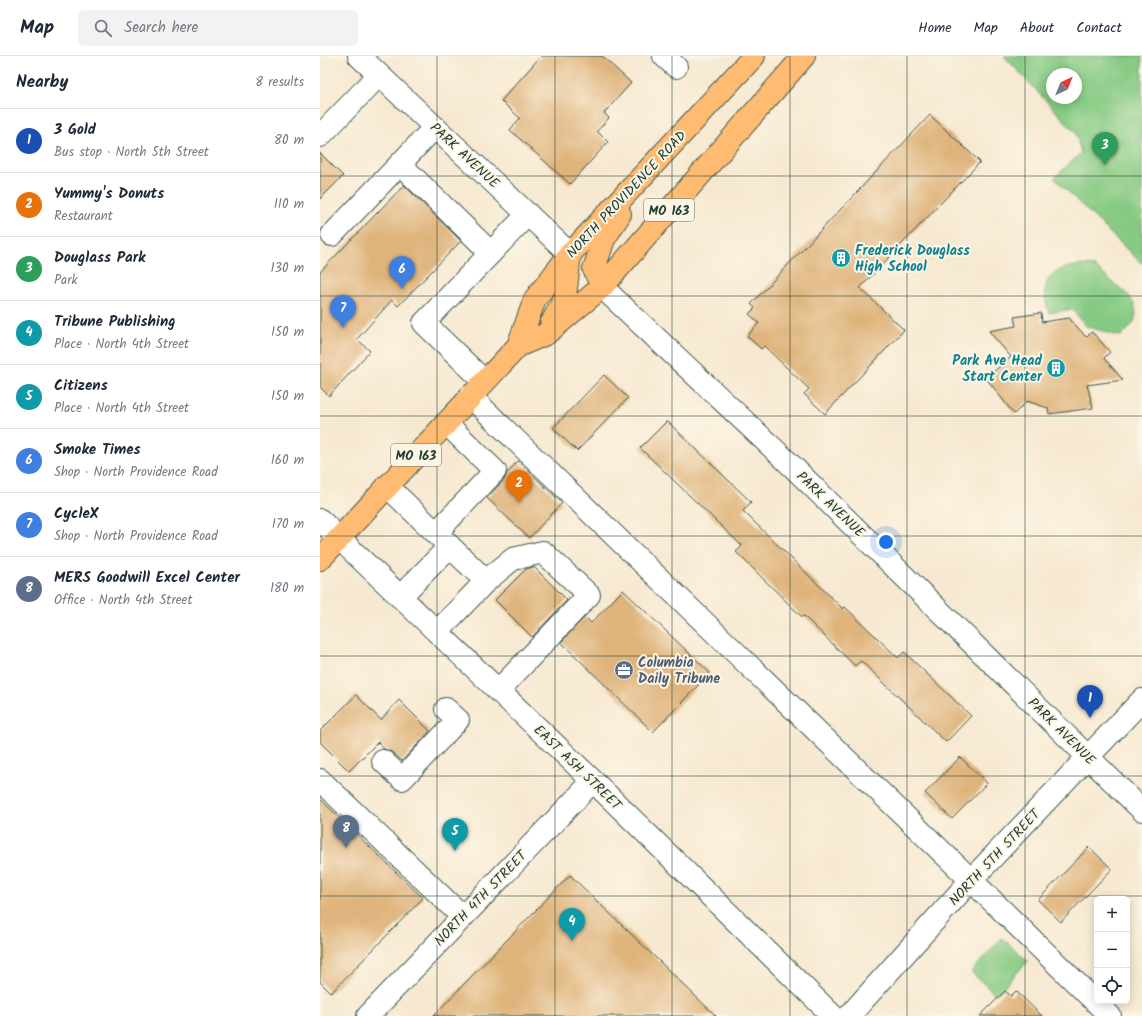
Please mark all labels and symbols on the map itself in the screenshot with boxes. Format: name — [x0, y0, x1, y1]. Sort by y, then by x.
north arrow — [1046, 68, 1082, 104]
street label: PARK AVENUE — [424, 118, 505, 194]
street label: NORTH PROVIDENCE ROAD — [561, 126, 692, 264]
pin: 3 — [1092, 132, 1118, 165]
road number: MO 163 — [644, 199, 694, 221]
place label: Frederick Douglass High School — [855, 240, 970, 278]
building icon: Frederick Douglass High School — [830, 247, 852, 269]
pin: 6 — [389, 256, 415, 289]
pin: 7 — [330, 295, 356, 328]
place label: Park Ave Head Start Center — [952, 350, 1043, 388]
building icon: Park Ave Head Start Center — [1045, 357, 1067, 379]
road number: MO 163 — [391, 444, 441, 466]
street label: PARK AVENUE — [791, 466, 870, 544]
pin: 2 — [506, 470, 532, 503]
your location — [876, 532, 896, 552]
place label: Columbia Daily Tribune — [638, 652, 720, 690]
office icon: Columbia Daily Tribune — [613, 659, 635, 681]
pin: 1 — [1077, 685, 1103, 718]
street label: PARK AVENUE — [1022, 693, 1101, 771]
street label: EAST ASH STREET — [528, 720, 627, 817]
street label: NORTH 5TH STREET — [944, 803, 1047, 911]
pin: 8 — [333, 815, 359, 848]
pin: 5 — [442, 818, 468, 851]
street label: NORTH 4TH STREET — [429, 845, 533, 952]
pin: 4 — [559, 908, 585, 941]

